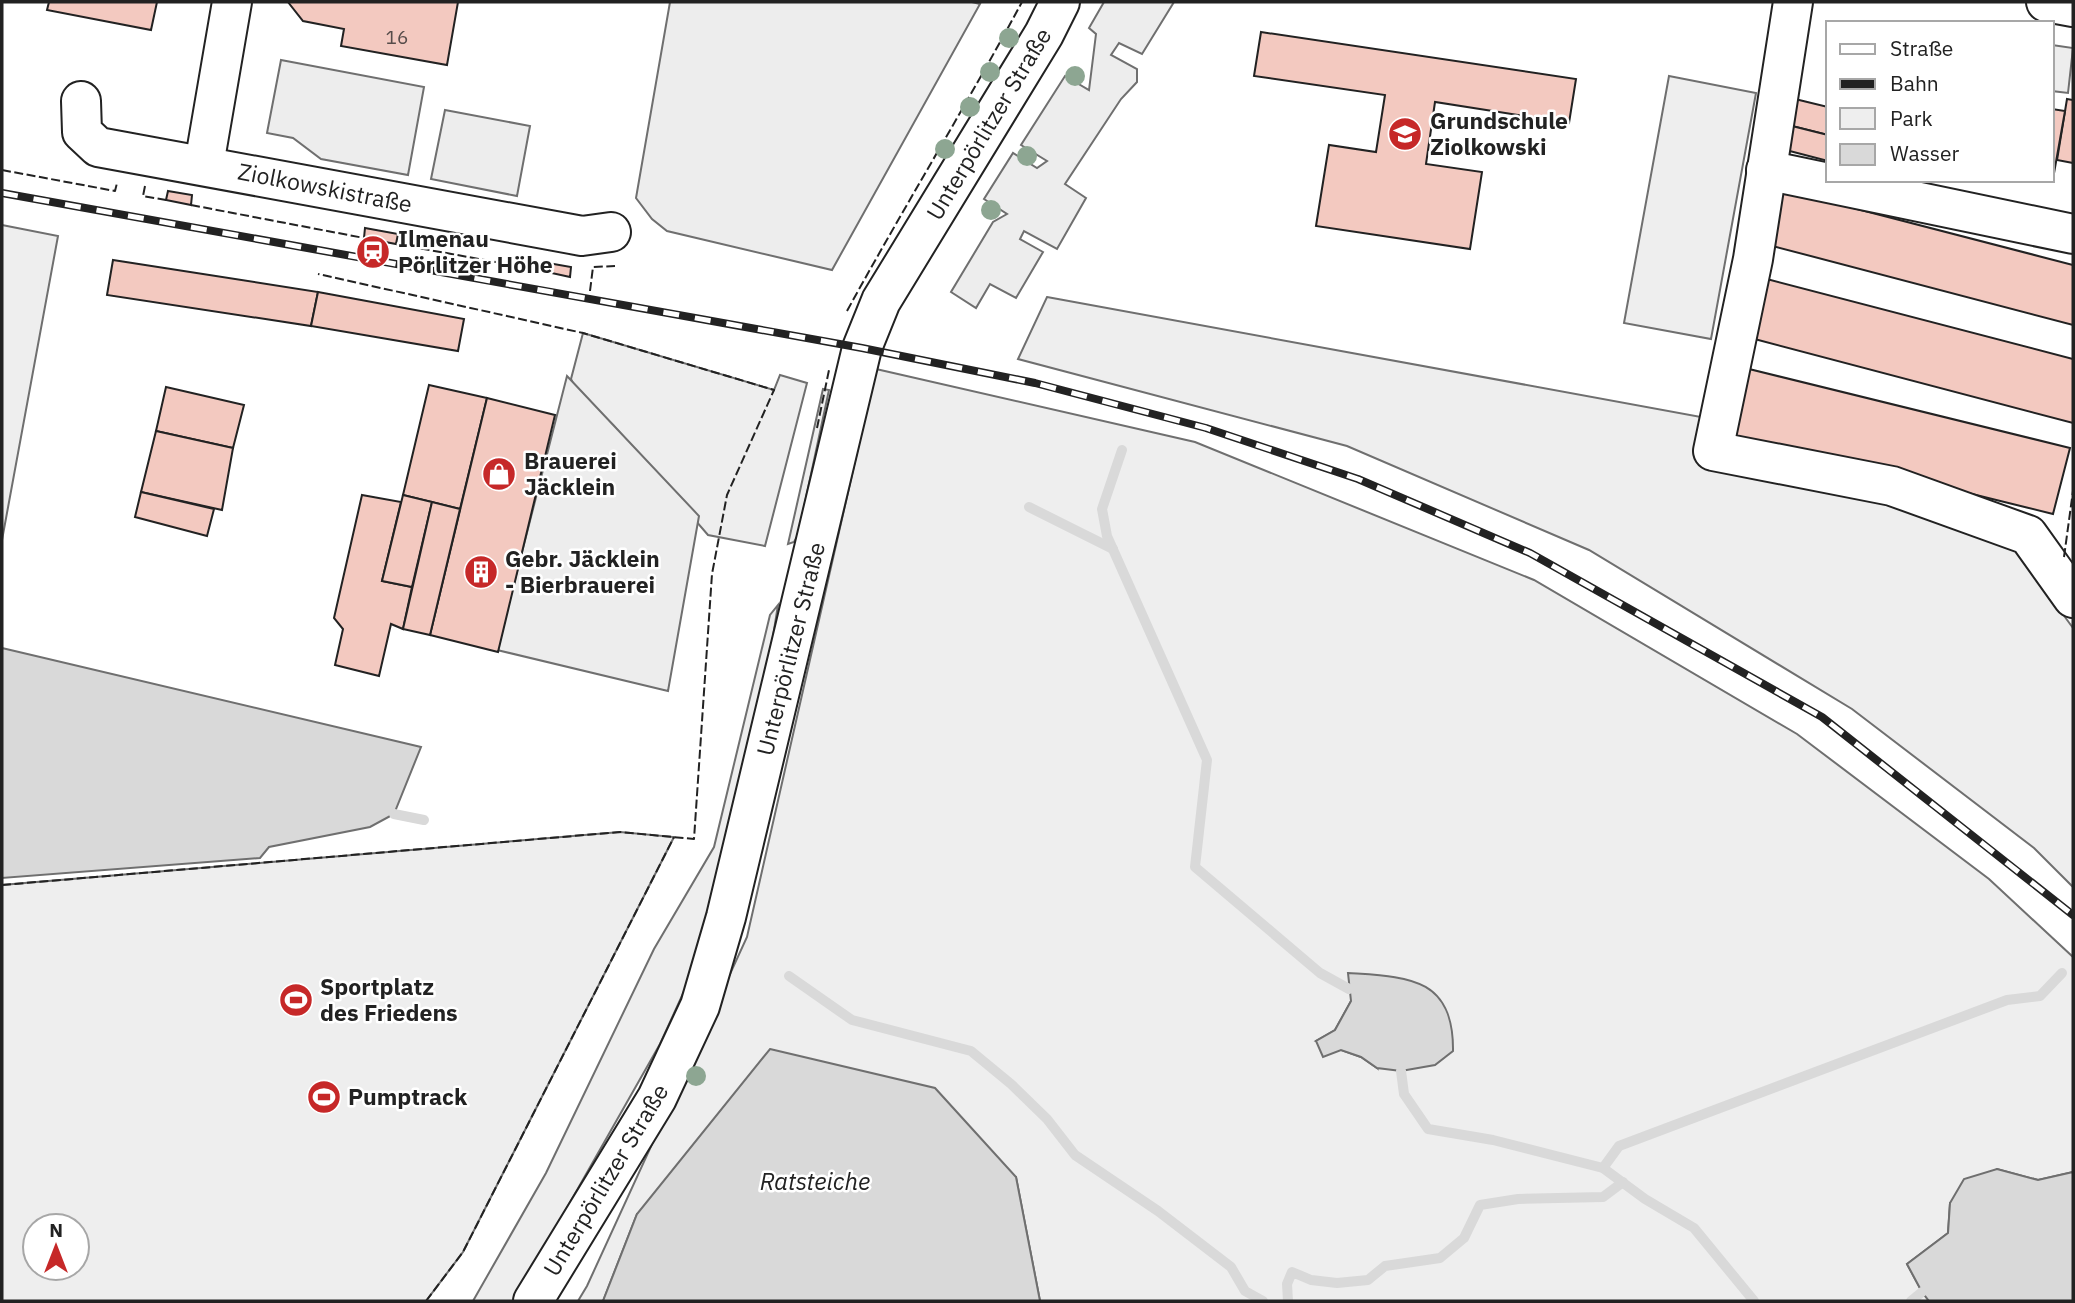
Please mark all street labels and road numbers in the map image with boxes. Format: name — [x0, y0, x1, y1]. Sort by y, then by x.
street label: Unterpörlitzer Straße — [919, 22, 1057, 225]
street label: Ziolkowskistraße — [236, 155, 415, 219]
street label: Unterpörlitzer Straße — [749, 539, 831, 759]
street label: Unterpörlitzer Straße — [536, 1078, 674, 1281]

